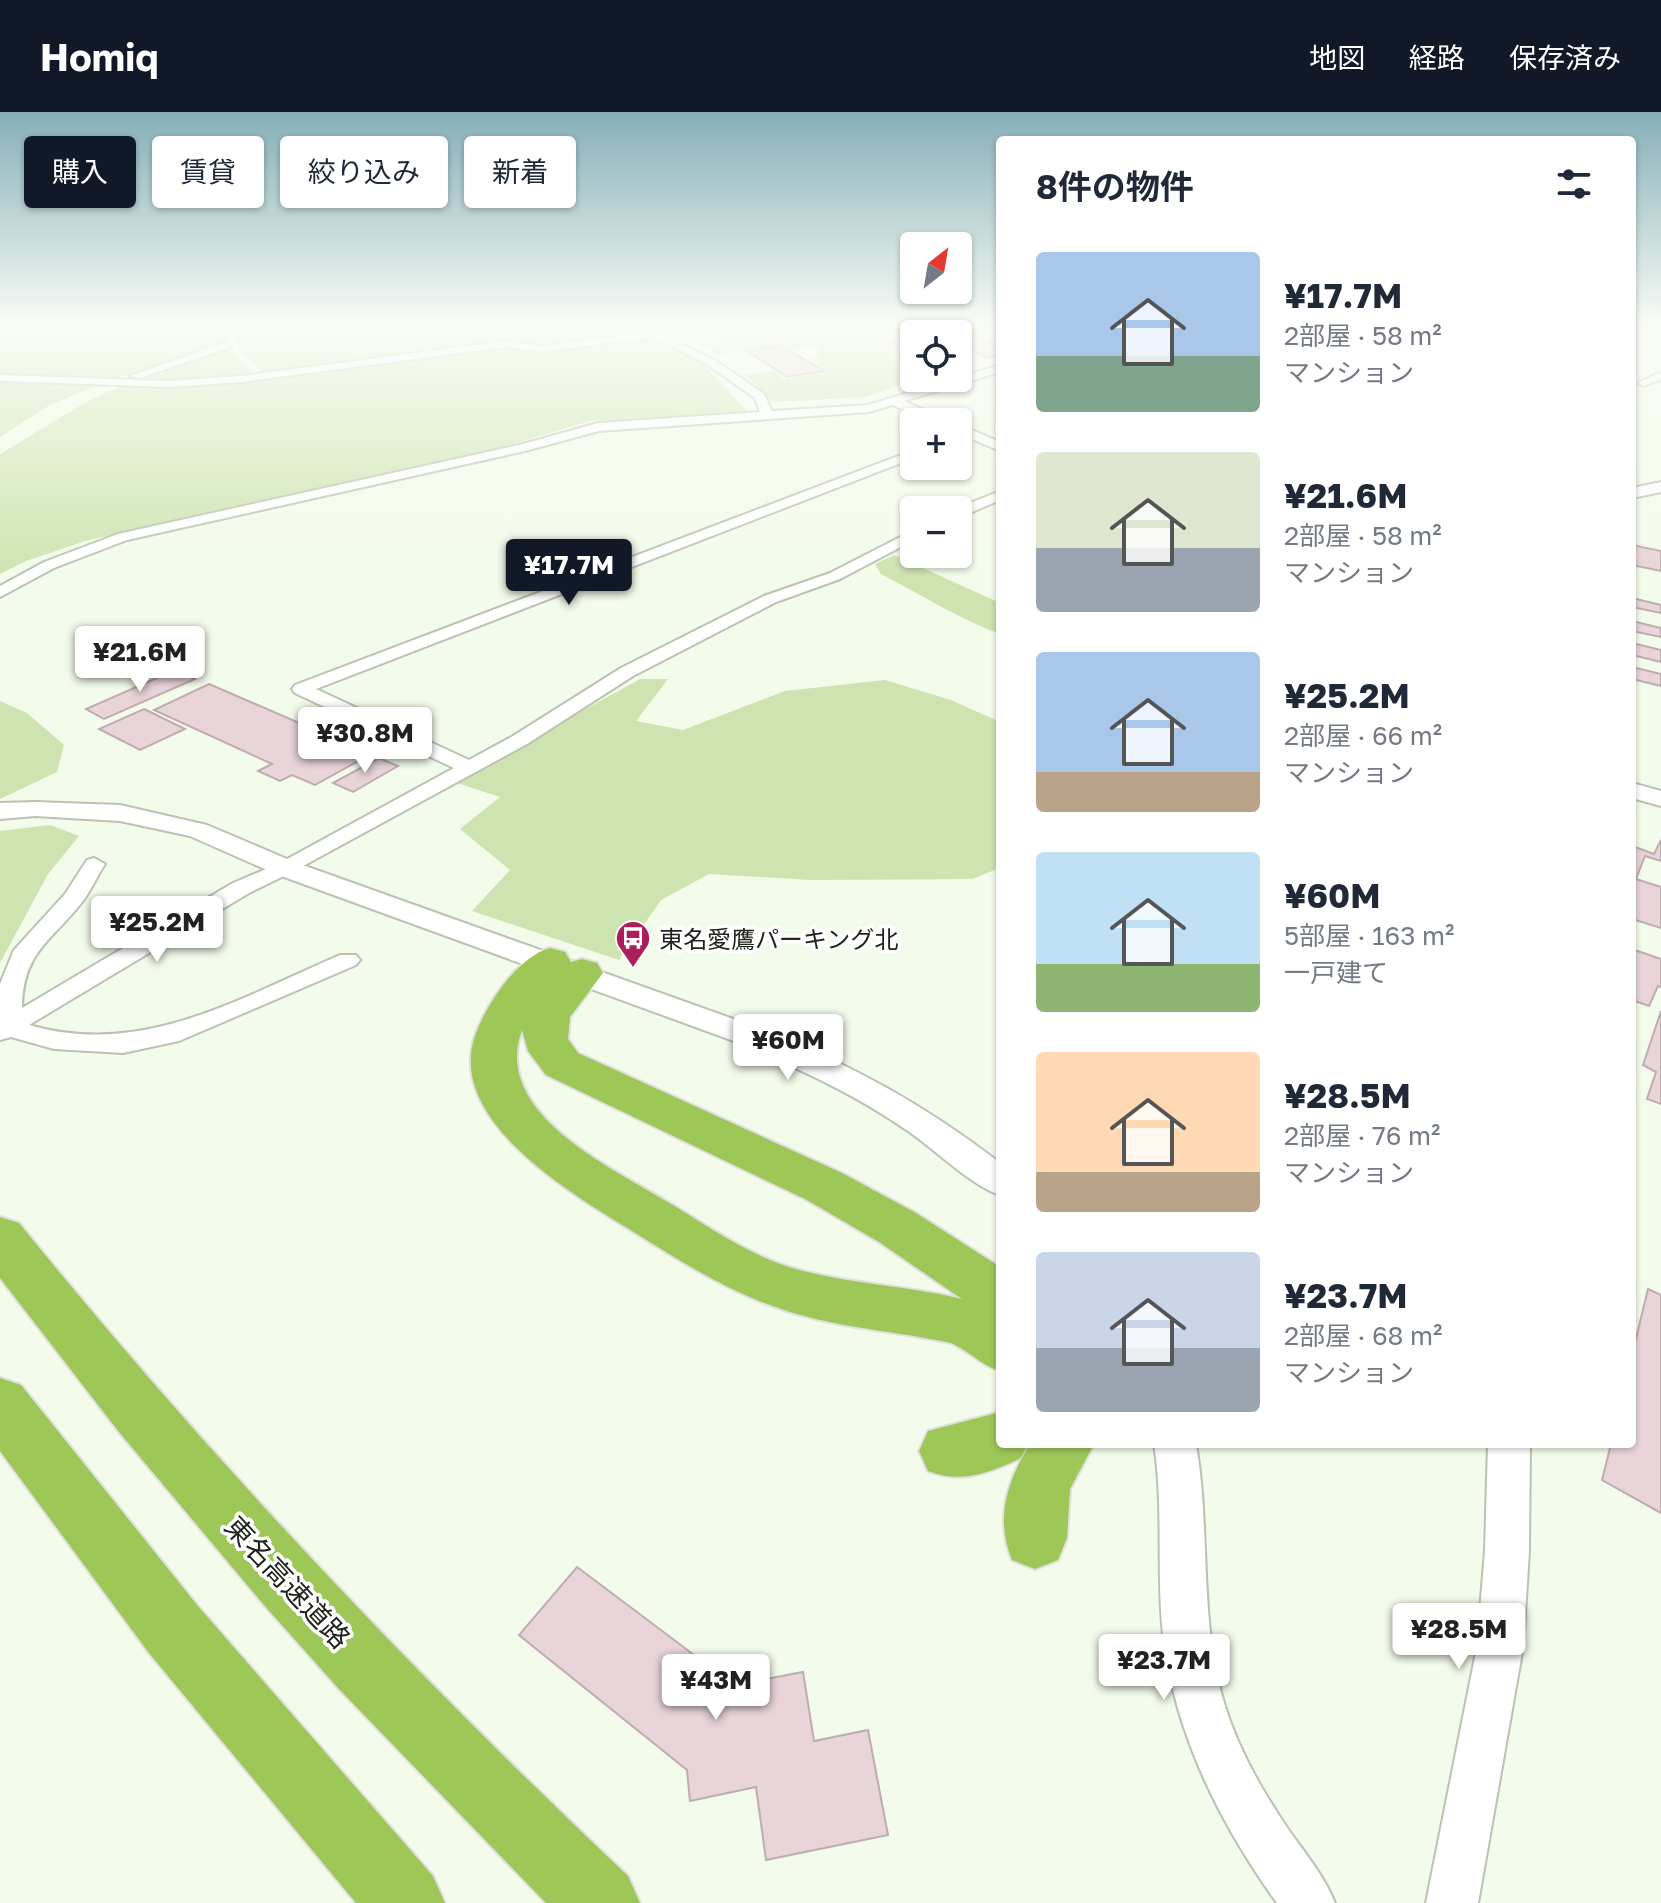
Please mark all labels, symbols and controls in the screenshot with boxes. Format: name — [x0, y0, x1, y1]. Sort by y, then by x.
text: Homiq — [40, 34, 159, 79]
text: 地図 — [1309, 41, 1365, 74]
text: 経路 — [1409, 41, 1465, 74]
text: 保存済み — [1509, 41, 1621, 74]
chip: 購入 — [24, 136, 136, 208]
chip: 賃貸 — [152, 136, 264, 208]
chip: 絞り込み — [280, 136, 448, 208]
chip: 新着 — [464, 136, 576, 208]
icon: filters — [1552, 162, 1596, 206]
text: 8件の物件 — [1036, 166, 1194, 206]
north arrow — [900, 232, 972, 304]
map controls — [900, 232, 972, 568]
text: ¥17.7M — [1284, 275, 1402, 315]
icon: home — [1100, 284, 1196, 380]
button: locate — [900, 320, 972, 392]
text: 2部屋 · 58 m² — [1284, 320, 1442, 351]
text: マンション — [1284, 357, 1414, 388]
button: + — [900, 408, 972, 480]
text: ¥21.6M — [1284, 475, 1407, 515]
icon: home — [1100, 484, 1196, 580]
button: − — [900, 496, 972, 568]
text: 2部屋 · 58 m² — [1284, 520, 1442, 551]
pin: ¥17.7M — [504, 539, 634, 607]
text: ¥17.7M — [524, 549, 614, 580]
text: マンション — [1284, 557, 1414, 588]
pin: ¥21.6M — [75, 626, 205, 694]
text: ¥21.6M — [93, 636, 187, 667]
text: ¥25.2M — [1284, 675, 1410, 715]
icon: home — [1100, 684, 1196, 780]
pin: ¥30.8M — [300, 707, 430, 775]
text: ¥30.8M — [316, 717, 414, 748]
text: 2部屋 · 66 m² — [1284, 720, 1442, 751]
text: マンション — [1284, 757, 1414, 788]
text: ¥60M — [1284, 875, 1380, 915]
icon: home — [1100, 884, 1196, 980]
pin: ¥25.2M — [92, 896, 222, 964]
text: ¥25.2M — [109, 906, 205, 937]
bus stop icon: 東名愛鷹パーキング北 — [614, 919, 652, 969]
text: 5部屋 · 163 m² — [1284, 920, 1454, 951]
place label: 東名愛鷹パーキング北 — [659, 924, 898, 953]
text: 一戸建て — [1284, 957, 1388, 988]
pin: ¥60M — [741, 1014, 835, 1082]
text: ¥60M — [751, 1024, 825, 1055]
text: ¥28.5M — [1284, 1075, 1411, 1115]
icon: home — [1100, 1084, 1196, 1180]
text: 2部屋 · 76 m² — [1284, 1120, 1440, 1151]
text: マンション — [1284, 1157, 1414, 1188]
text: ¥23.7M — [1284, 1275, 1408, 1315]
icon: home — [1100, 1284, 1196, 1380]
text: 2部屋 · 68 m² — [1284, 1320, 1442, 1351]
text: マンション — [1284, 1357, 1414, 1388]
street label: 東名高速道路 — [219, 1509, 357, 1655]
pin: ¥28.5M — [1394, 1603, 1524, 1671]
text: ¥28.5M — [1411, 1613, 1507, 1644]
pin: ¥23.7M — [1099, 1634, 1229, 1702]
text: ¥23.7M — [1117, 1644, 1211, 1675]
pin: ¥43M — [669, 1654, 763, 1722]
text: ¥43M — [680, 1664, 752, 1695]

